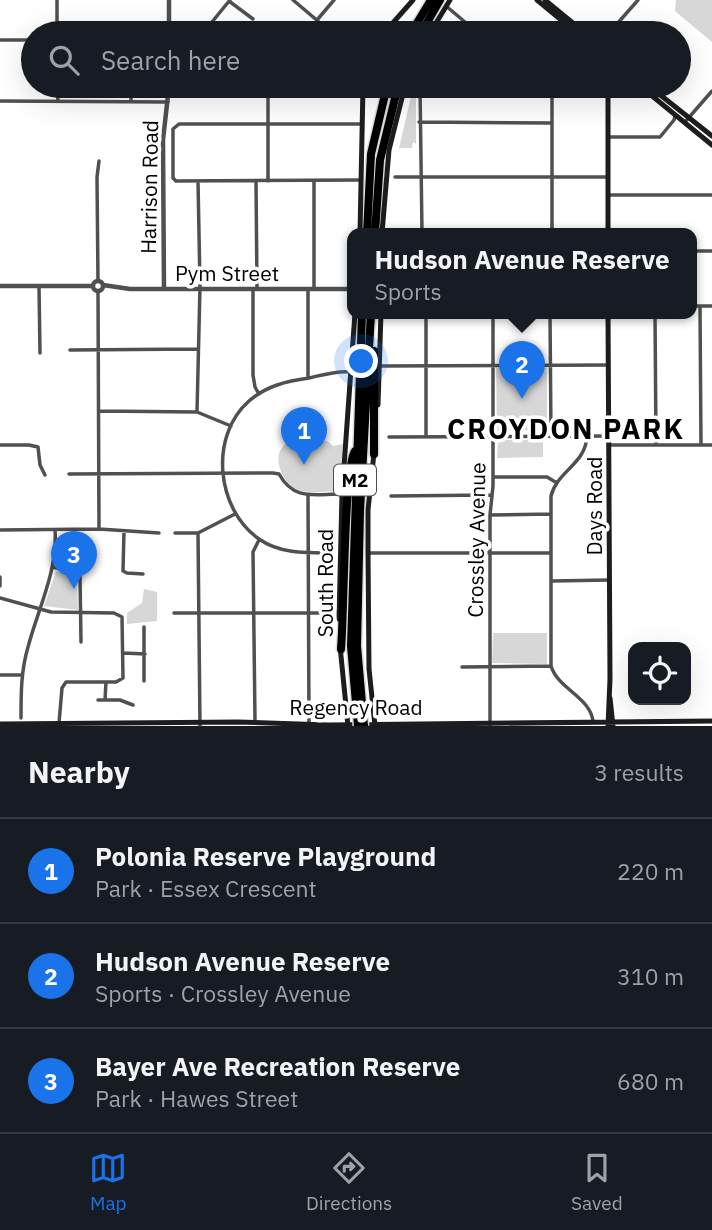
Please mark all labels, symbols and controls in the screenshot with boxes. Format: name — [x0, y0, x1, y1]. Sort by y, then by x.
search box — [21, 21, 691, 98]
icon: search — [45, 41, 83, 79]
text: Search here — [101, 43, 240, 77]
street label: Harrison Road — [134, 120, 164, 254]
popup — [347, 228, 697, 319]
text: Hudson Avenue Reserve — [374, 242, 670, 276]
street label: Pym Street — [175, 259, 279, 287]
text: Sports — [374, 276, 442, 306]
pin: 2 — [499, 341, 545, 399]
your location — [344, 344, 378, 378]
pin: 1 — [281, 407, 327, 465]
district label: CROYDON PARK — [447, 410, 685, 447]
street label: Days Road — [580, 456, 608, 556]
street label: Crossley Avenue — [461, 462, 491, 618]
road number: M2 — [334, 464, 376, 495]
street label: South Road — [311, 529, 339, 637]
pin: 3 — [51, 531, 97, 589]
map controls — [628, 642, 691, 705]
button: locate — [628, 642, 691, 705]
street label: Regency Road — [289, 693, 423, 721]
text: Nearby — [28, 752, 130, 791]
text: 3 results — [594, 757, 684, 787]
text: Polonia Reserve Playground — [95, 839, 436, 873]
text: 1 — [44, 856, 58, 886]
text: 220 m — [617, 856, 684, 886]
text: Park · Essex Crescent — [95, 873, 317, 903]
text: Hudson Avenue Reserve — [95, 944, 390, 978]
text: 2 — [44, 961, 58, 991]
text: 310 m — [617, 961, 684, 991]
text: Sports · Crossley Avenue — [95, 978, 351, 1008]
text: Bayer Ave Recreation Reserve — [95, 1049, 460, 1083]
text: 3 — [44, 1066, 58, 1096]
text: 680 m — [617, 1066, 684, 1096]
text: Park · Hawes Street — [95, 1083, 298, 1113]
tab: Map — [89, 1149, 127, 1215]
tab: Directions — [306, 1149, 392, 1215]
tab: Saved — [571, 1149, 623, 1215]

